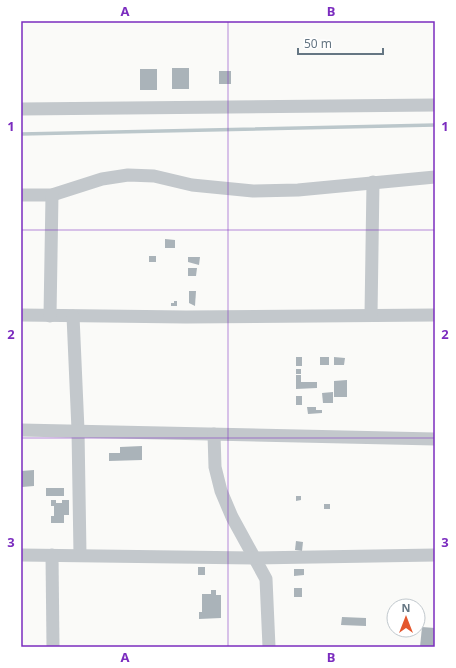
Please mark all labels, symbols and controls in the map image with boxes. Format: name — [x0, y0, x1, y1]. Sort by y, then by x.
text: A — [121, 2, 130, 20]
text: B — [327, 2, 335, 20]
scale bar — [298, 30, 383, 56]
text: 50 m — [304, 35, 332, 52]
text: 1 — [7, 117, 15, 135]
text: 1 — [441, 117, 449, 135]
text: 2 — [7, 325, 15, 343]
text: 2 — [441, 325, 449, 343]
text: 3 — [7, 533, 15, 551]
text: 3 — [441, 533, 449, 551]
north arrow — [386, 598, 426, 638]
text: N — [402, 600, 410, 615]
text: A — [121, 648, 130, 666]
text: B — [327, 648, 335, 666]

